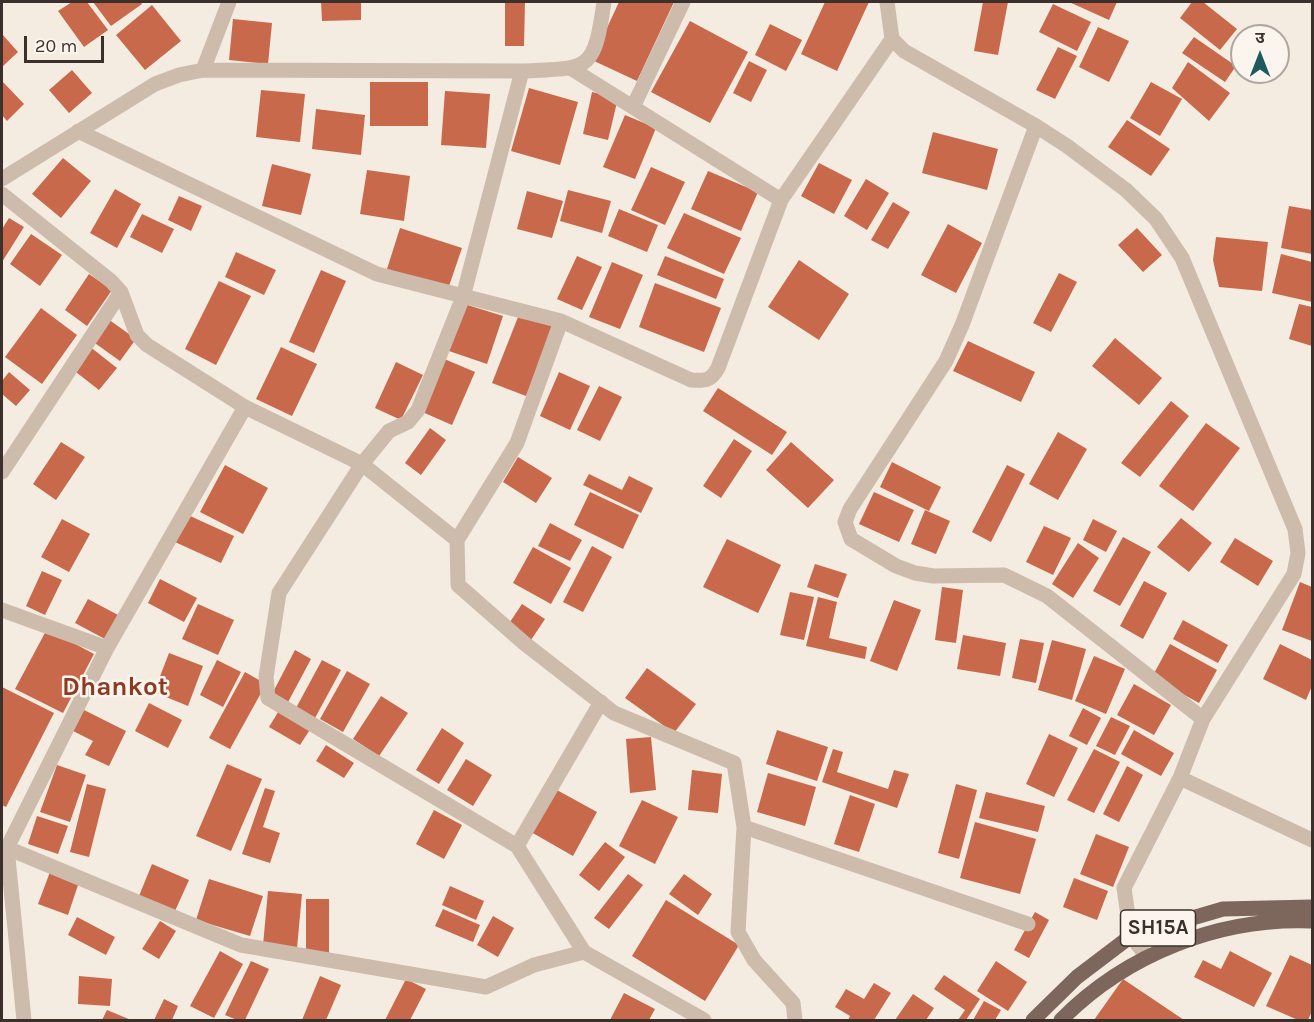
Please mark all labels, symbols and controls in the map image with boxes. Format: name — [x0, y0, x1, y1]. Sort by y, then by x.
scale bar — [27, 24, 106, 62]
north arrow — [1230, 24, 1290, 84]
text: उ — [1255, 28, 1265, 47]
text: 20 m — [35, 35, 77, 57]
district label: Dhankot — [62, 672, 168, 704]
road number: SH15A — [1120, 910, 1196, 946]

